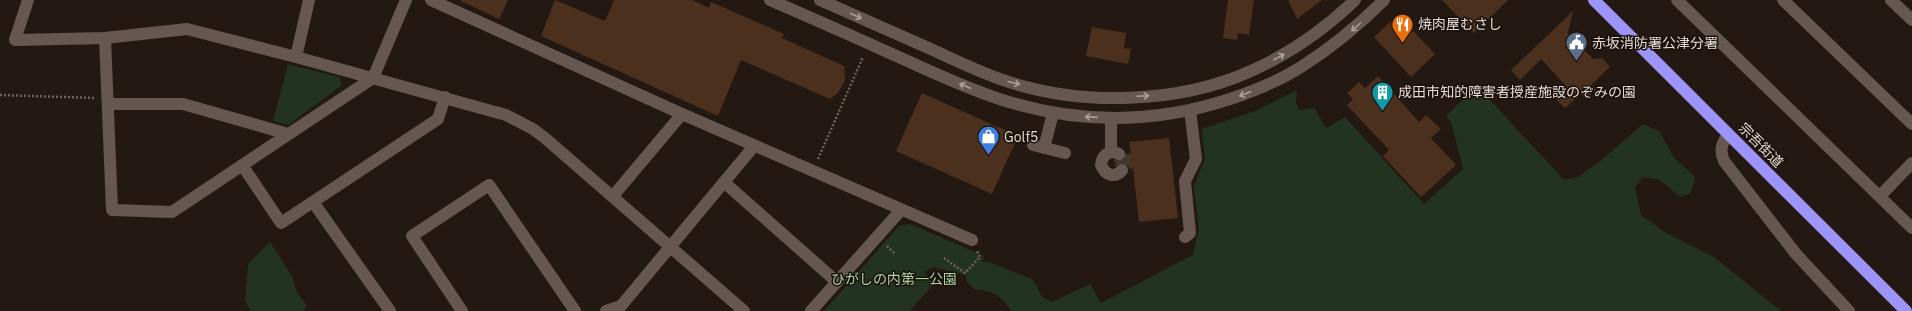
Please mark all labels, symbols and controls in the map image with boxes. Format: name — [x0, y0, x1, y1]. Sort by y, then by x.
restaurant icon: 焼肉屋むさし — [1390, 11, 1416, 44]
one-way arrow — [849, 13, 861, 20]
place label: 焼肉屋むさし — [1418, 15, 1502, 33]
one-way arrow — [1351, 22, 1361, 31]
public building icon: 赤坂消防署公津分署 — [1563, 30, 1589, 63]
place label: 赤坂消防署公津分署 — [1592, 34, 1718, 52]
one-way arrow — [1273, 52, 1285, 60]
building icon: 成田市知的障害者授産施設のぞみの園 — [1369, 79, 1395, 112]
one-way arrow — [1007, 80, 1020, 87]
one-way arrow — [960, 81, 972, 89]
place label: 成田市知的障害者授産施設のぞみの園 — [1398, 83, 1636, 101]
one-way arrow — [1240, 90, 1252, 98]
one-way arrow — [1136, 93, 1149, 100]
one-way arrow — [1085, 113, 1098, 121]
street label: 宗吾街道 — [1735, 119, 1787, 171]
shop icon: Golf5 — [975, 124, 1001, 157]
place label: Golf5 — [1004, 128, 1038, 146]
park label: ひがしの内第一公園 — [831, 270, 957, 288]

